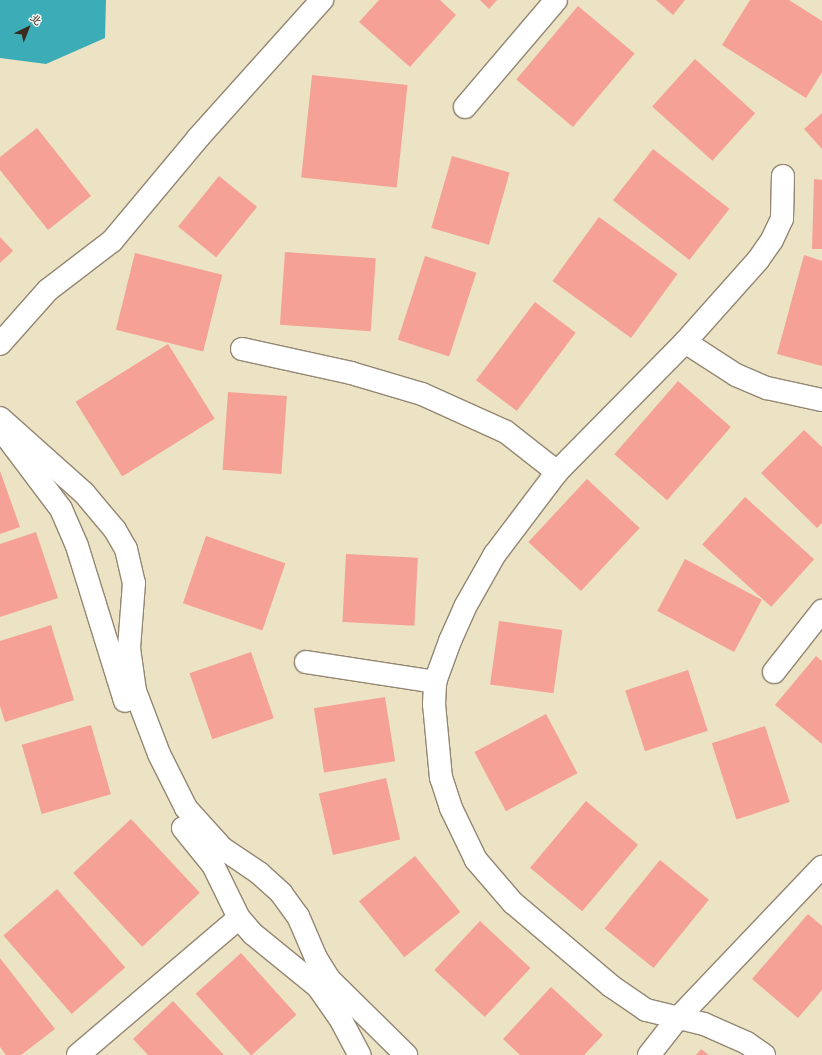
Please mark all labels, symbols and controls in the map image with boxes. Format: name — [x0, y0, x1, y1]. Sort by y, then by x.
north arrow — [8, 8, 48, 48]
text: 北 — [27, 10, 45, 28]

